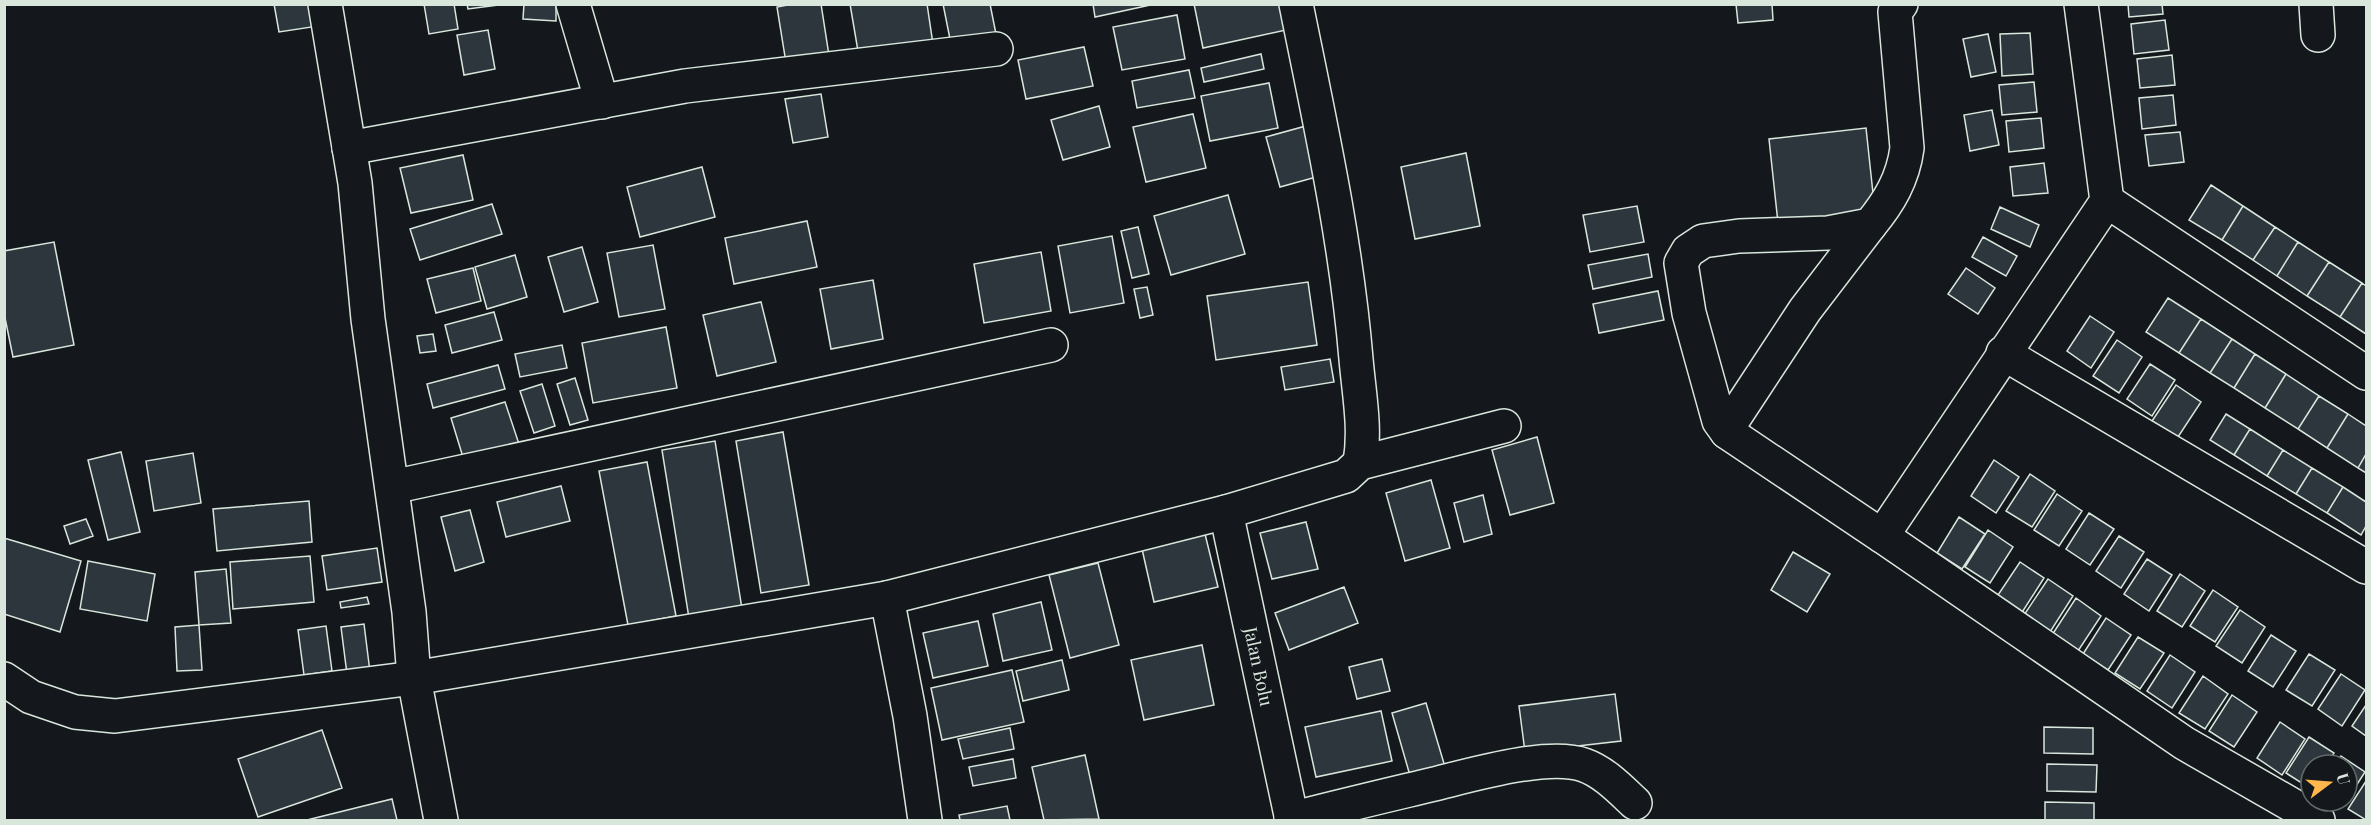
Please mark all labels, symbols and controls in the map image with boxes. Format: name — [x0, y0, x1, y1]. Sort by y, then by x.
street label: Jalan Bolu — [1239, 624, 1279, 709]
north arrow — [2299, 753, 2359, 813]
text: U — [2332, 771, 2356, 787]

